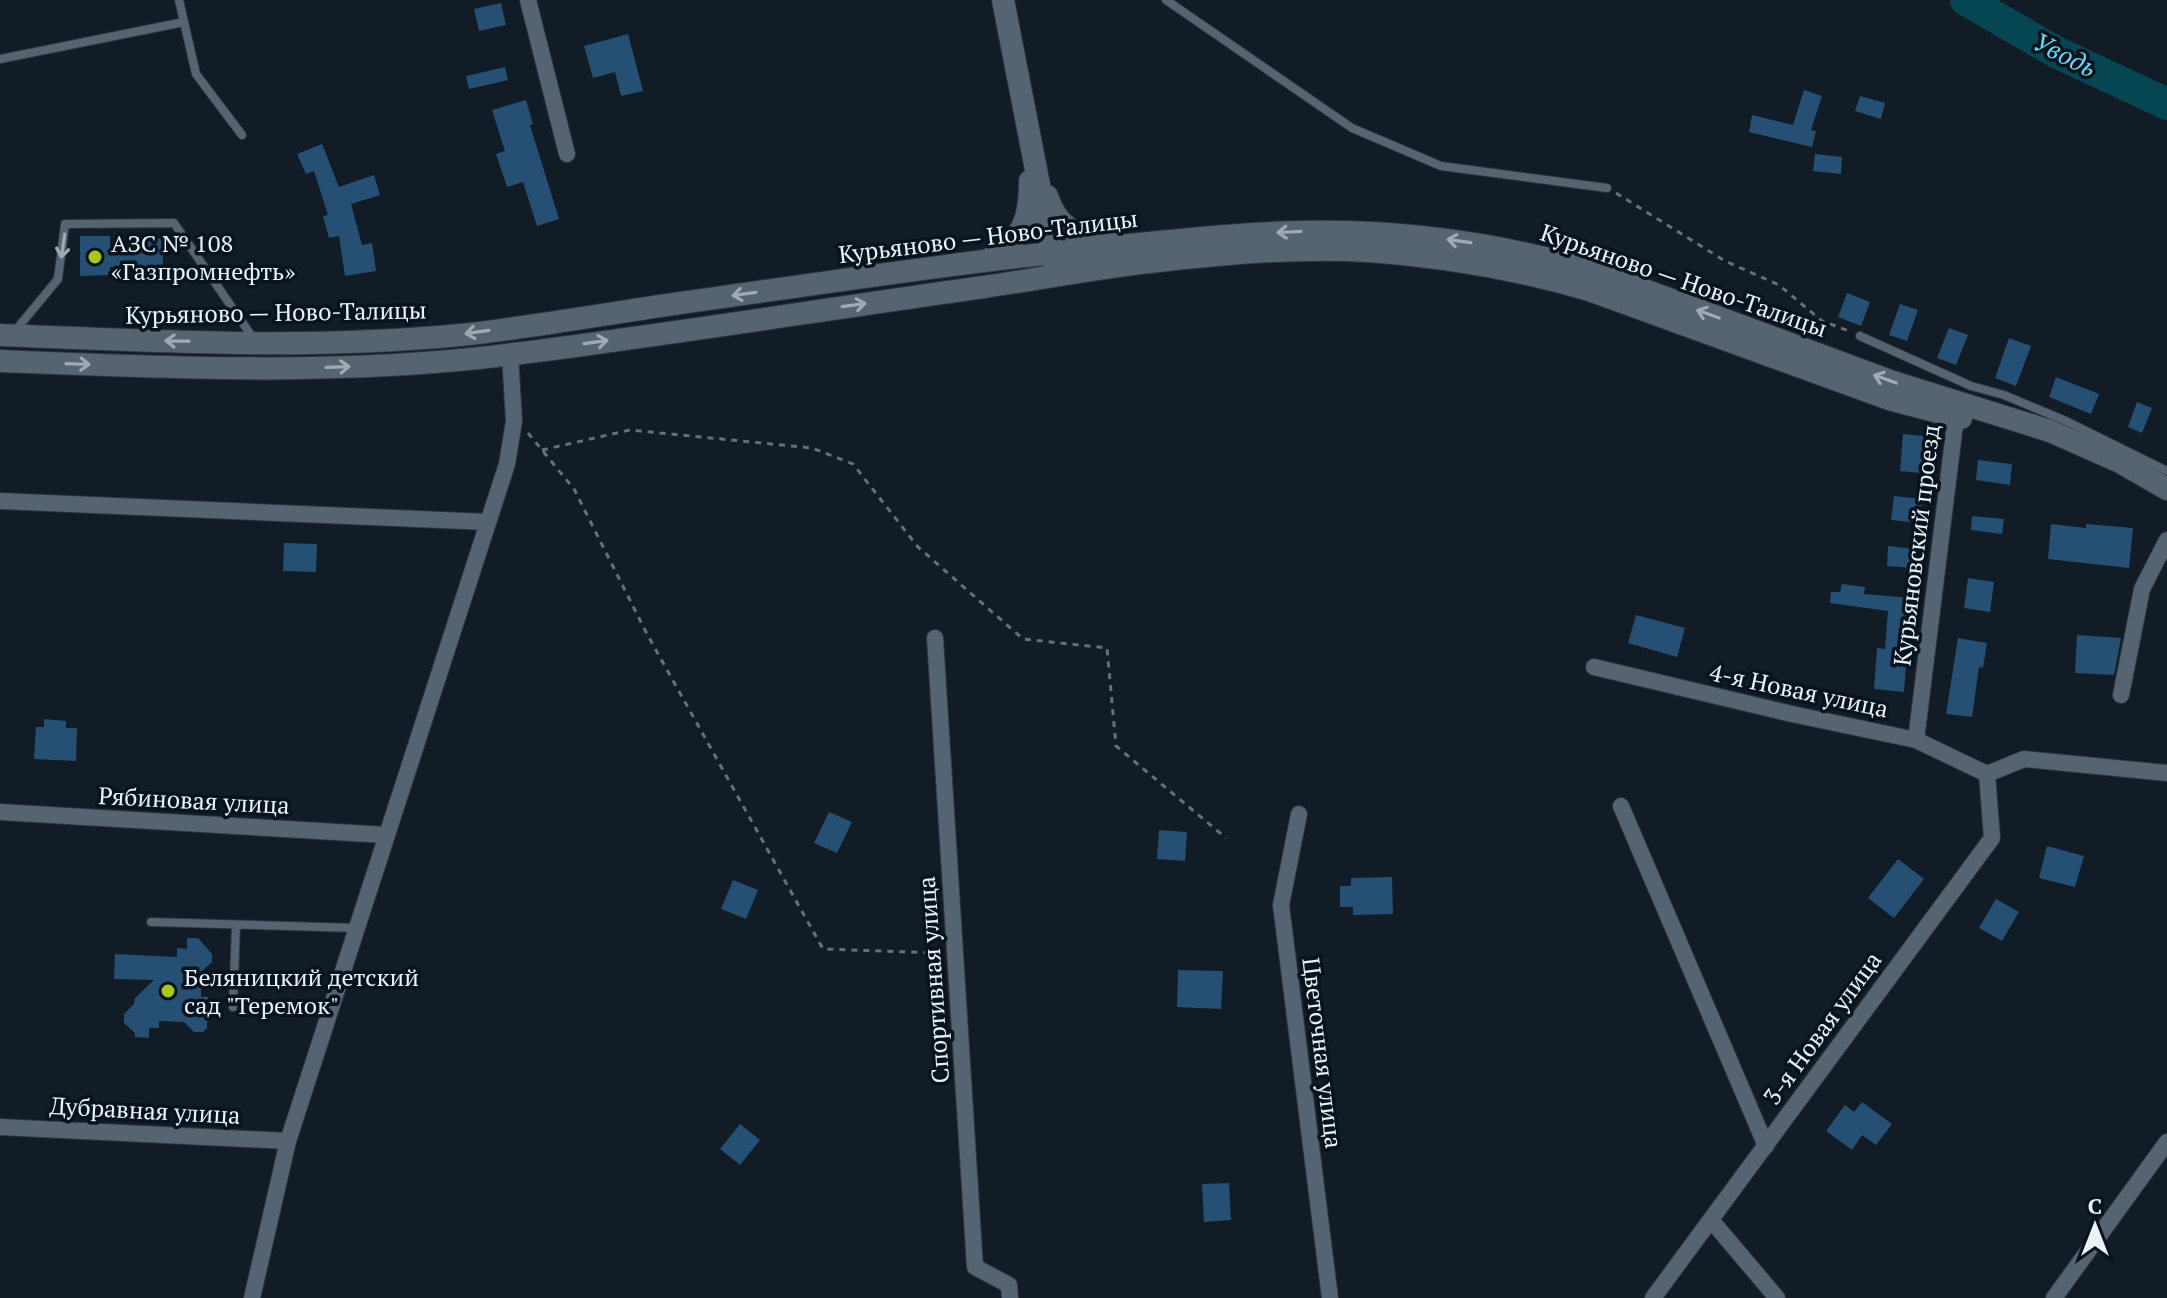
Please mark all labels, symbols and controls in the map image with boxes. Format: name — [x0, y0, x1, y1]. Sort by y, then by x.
water label: Уводь — [2028, 24, 2102, 84]
street label: Курьяново — Ново-Талицы — [837, 202, 1139, 270]
street label: Курьяново — Ново-Талицы — [1536, 216, 1832, 344]
one-way arrow — [1276, 225, 1303, 240]
place label: АЗС № 108 «Газпромнефть» — [111, 227, 296, 287]
one-way arrow — [55, 232, 70, 258]
one-way arrow — [1447, 233, 1472, 248]
marker: АЗС № 108 «Газпромнефть» — [86, 248, 104, 266]
one-way arrow — [731, 287, 757, 302]
street label: Курьяново — Ново-Талицы — [125, 293, 427, 331]
one-way arrow — [841, 297, 866, 312]
one-way arrow — [1696, 305, 1721, 320]
one-way arrow — [464, 325, 490, 340]
one-way arrow — [164, 334, 191, 349]
one-way arrow — [583, 334, 609, 349]
one-way arrow — [64, 357, 91, 372]
one-way arrow — [324, 360, 351, 375]
one-way arrow — [1873, 370, 1898, 385]
street label: Курьяновский проезд — [1885, 422, 1947, 668]
street label: 4-я Новая улица — [1707, 655, 1891, 725]
street label: Рябиновая улица — [98, 779, 290, 821]
street label: Спортивная улица — [910, 875, 956, 1085]
street label: 3-я Новая улица — [1756, 945, 1888, 1111]
street label: Цветочная улица — [1295, 956, 1351, 1150]
place label: Беляницкий детский сад "Теремок" — [184, 961, 419, 1021]
marker: Беляницкий детский сад "Теремок" — [159, 982, 177, 1000]
street label: Дубравная улица — [49, 1089, 241, 1131]
north arrow — [2055, 1186, 2135, 1266]
text: С — [2088, 1191, 2102, 1220]

